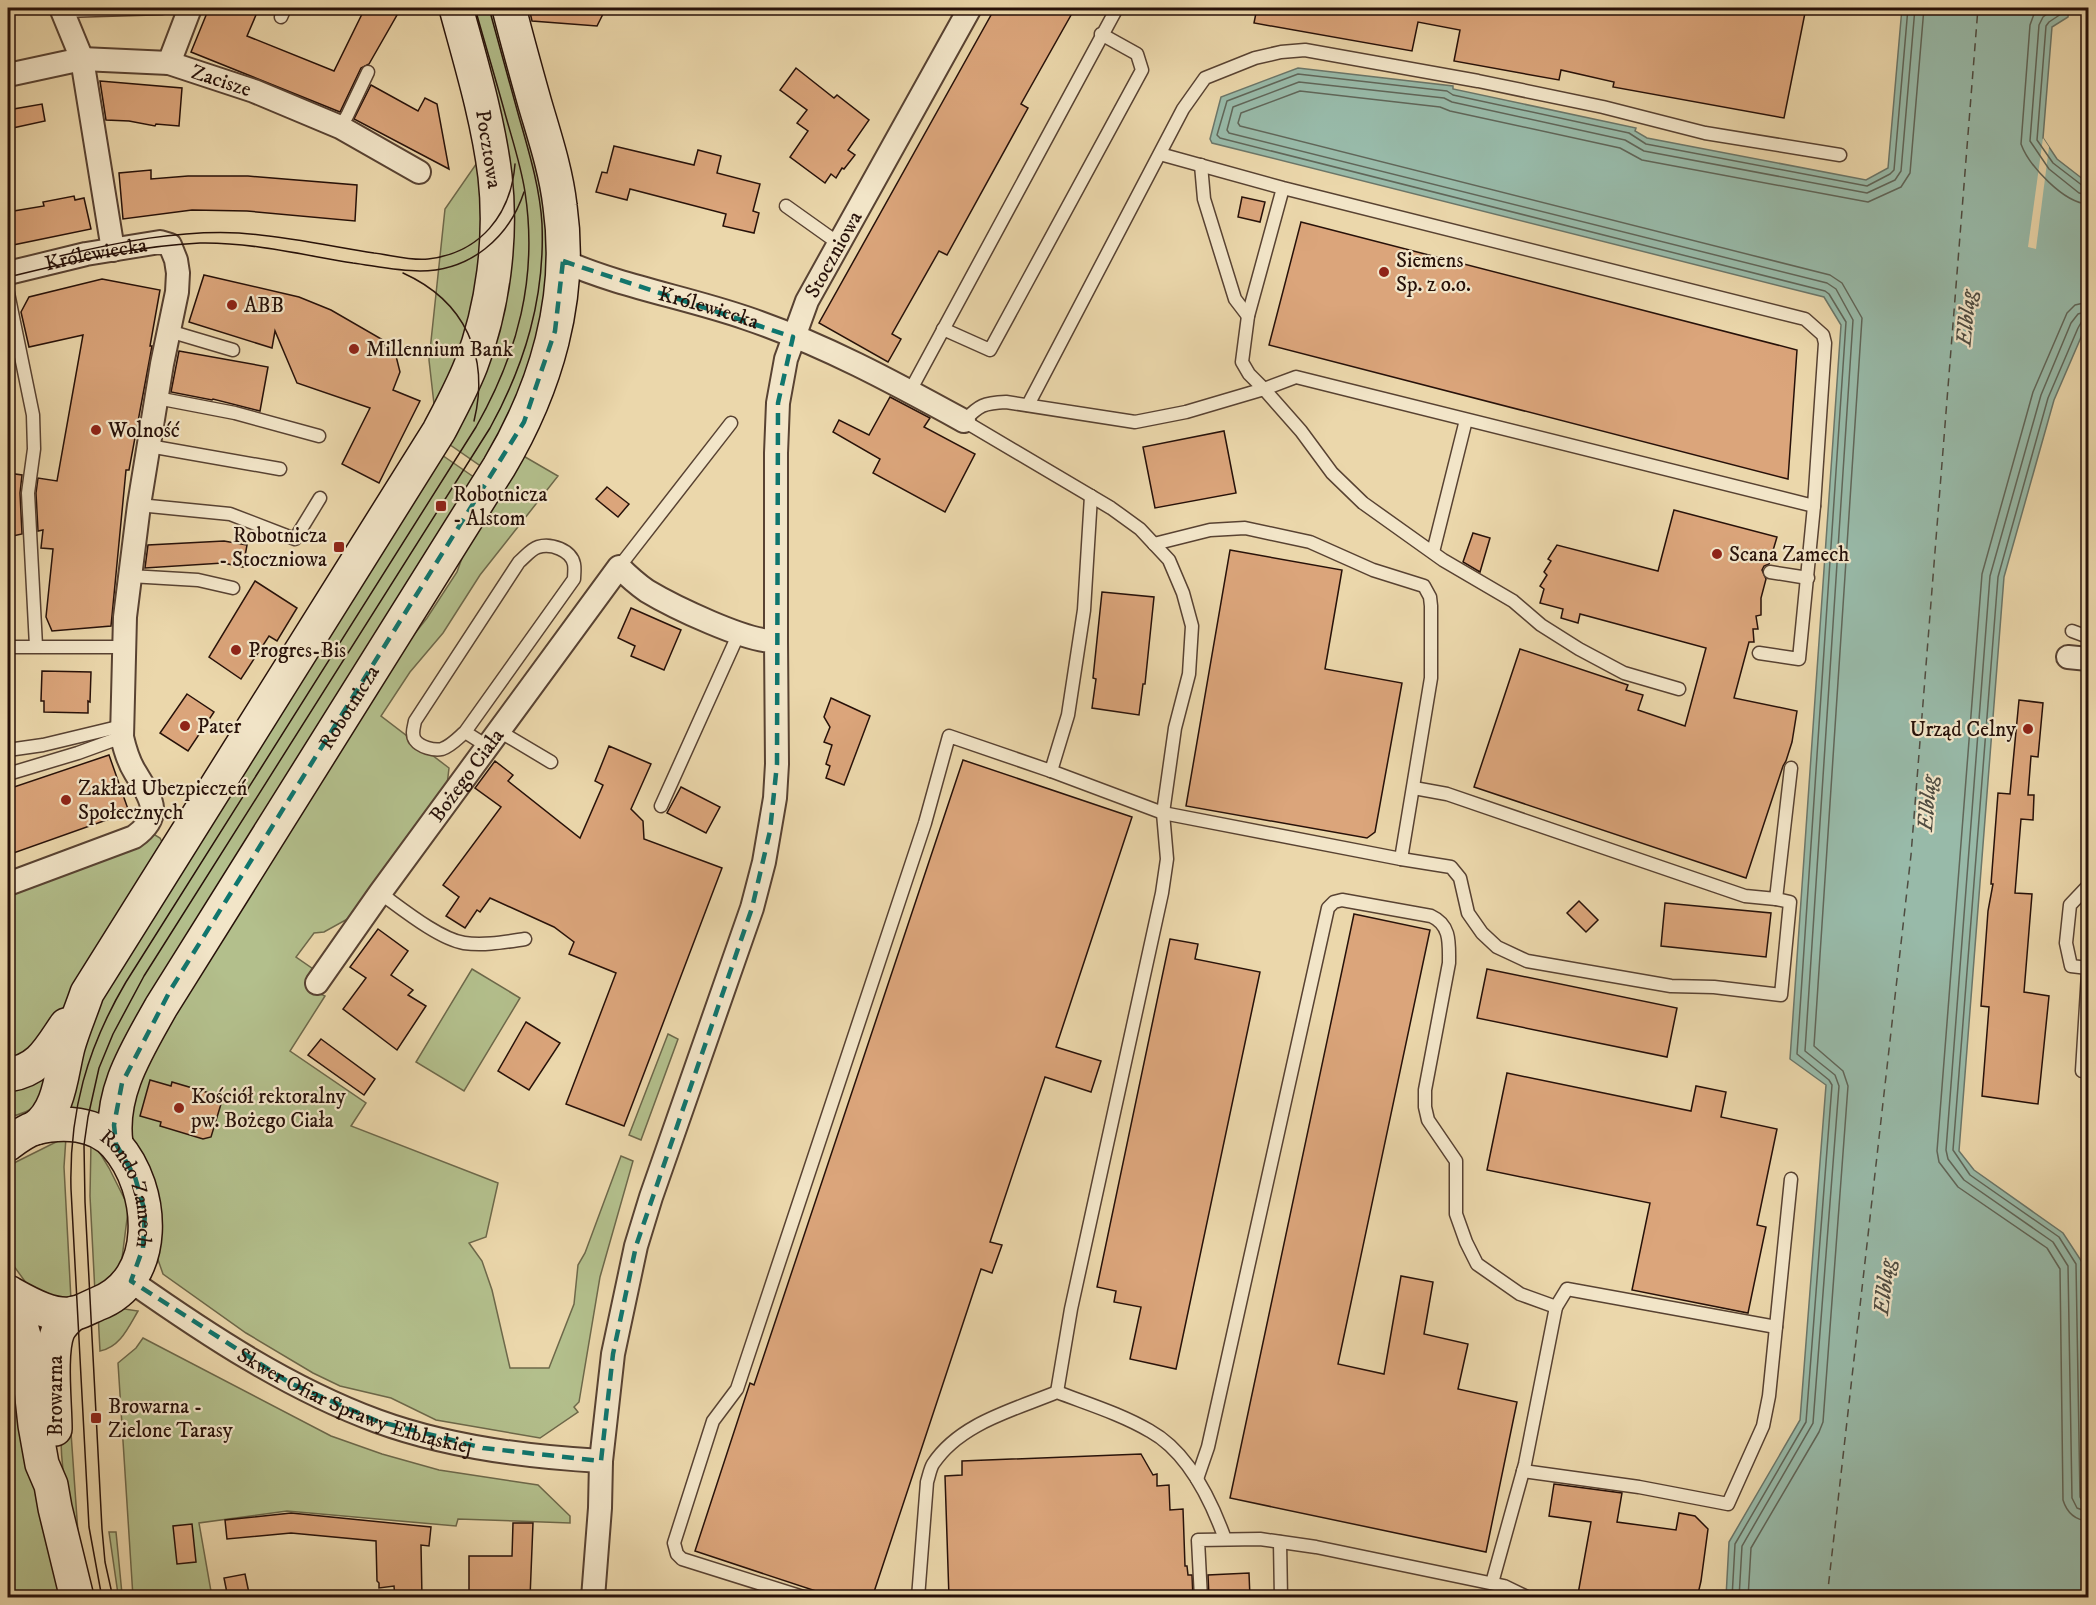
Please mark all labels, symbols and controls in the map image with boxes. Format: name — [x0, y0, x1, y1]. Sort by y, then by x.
street label: Zacisze — [188, 59, 255, 103]
street label: Pocztowa — [469, 108, 507, 190]
street label: Stoczniowa — [799, 207, 868, 303]
street label: Królewiecka — [42, 232, 149, 278]
place label: Siemens Sp. z o.o. — [1396, 248, 1471, 298]
marker: Siemens Sp. z o.o. — [1377, 265, 1391, 279]
street label: Królewiecka — [655, 281, 762, 335]
water label: Elbląg — [1950, 287, 1983, 349]
place label: ABB — [244, 293, 284, 319]
marker: ABB — [225, 298, 239, 312]
place label: Millennium Bank — [366, 337, 514, 363]
marker: Millennium Bank — [347, 342, 361, 356]
place label: Wolność — [107, 418, 180, 444]
marker: Wolność — [89, 423, 103, 437]
place label: Robotnicza - Alstom — [453, 482, 547, 532]
marker: Robotnicza - Alstom — [434, 499, 448, 513]
place label: Robotnicza - Stoczniowa — [219, 523, 327, 573]
marker: Robotnicza - Stoczniowa — [332, 540, 346, 554]
place label: Scana Zamech — [1729, 542, 1849, 568]
marker: Scana Zamech — [1710, 547, 1724, 561]
place label: Progres-Bis — [248, 638, 346, 664]
marker: Progres-Bis — [229, 643, 243, 657]
street label: Robotnicza — [314, 661, 386, 754]
place label: Pater — [197, 714, 242, 740]
place label: Urząd Celny — [1910, 717, 2017, 743]
marker: Pater — [178, 719, 192, 733]
marker: Urząd Celny — [2021, 722, 2035, 736]
street label: Bożego Ciała — [424, 724, 510, 828]
water label: Elbląg — [1912, 772, 1943, 834]
place label: Zakład Ubezpieczeń Społecznych — [78, 776, 247, 826]
marker: Zakład Ubezpieczeń Społecznych — [59, 793, 73, 807]
place label: Kościół rektoralny pw. Bożego Ciała — [190, 1084, 347, 1134]
marker: Kościół rektoralny pw. Bożego Ciała — [172, 1101, 186, 1115]
street label: Rondo Zamech — [94, 1124, 157, 1250]
water label: Elbląg — [1868, 1256, 1901, 1318]
street label: Skwer Ofiar Sprawy Elbląskiej — [232, 1342, 474, 1460]
street label: Browarna — [43, 1355, 69, 1437]
place label: Browarna - Zielone Tarasy — [108, 1394, 234, 1444]
marker: Browarna - Zielone Tarasy — [89, 1411, 103, 1425]

